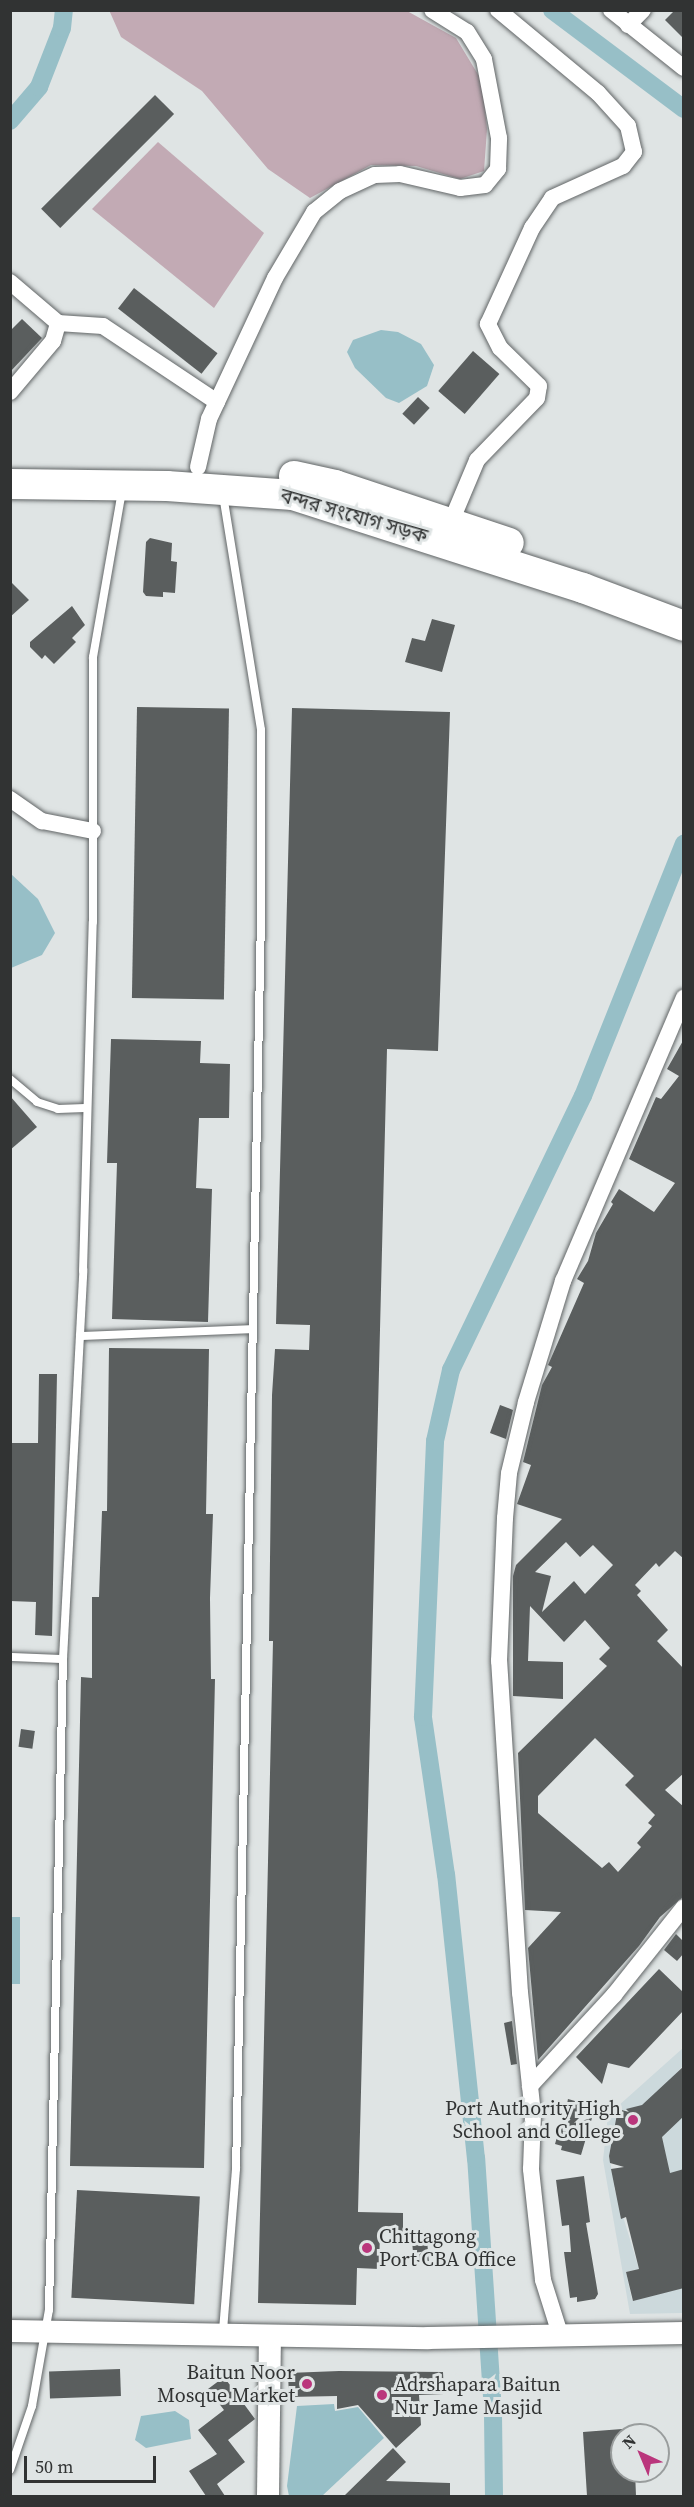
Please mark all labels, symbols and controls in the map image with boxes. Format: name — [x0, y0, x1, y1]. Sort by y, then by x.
street label: বন্দর সংযোগ সড়ক — [278, 483, 430, 549]
place label: Port Authority High School and College — [445, 2096, 621, 2143]
marker: Port Authority High School and College — [626, 2113, 640, 2127]
place label: Chittagong Port CBA Office — [379, 2224, 516, 2271]
marker: Chittagong Port CBA Office — [360, 2241, 374, 2255]
place label: Baitun Noor Mosque Market — [157, 2360, 295, 2407]
place label: Adrshapara Baitun Nur Jame Masjid — [394, 2372, 561, 2419]
marker: Baitun Noor Mosque Market — [300, 2377, 314, 2391]
marker: Adrshapara Baitun Nur Jame Masjid — [375, 2388, 389, 2402]
north arrow — [610, 2423, 670, 2483]
text: N — [617, 2430, 641, 2453]
scale bar — [27, 2444, 159, 2482]
text: 50 m — [35, 2454, 73, 2479]

